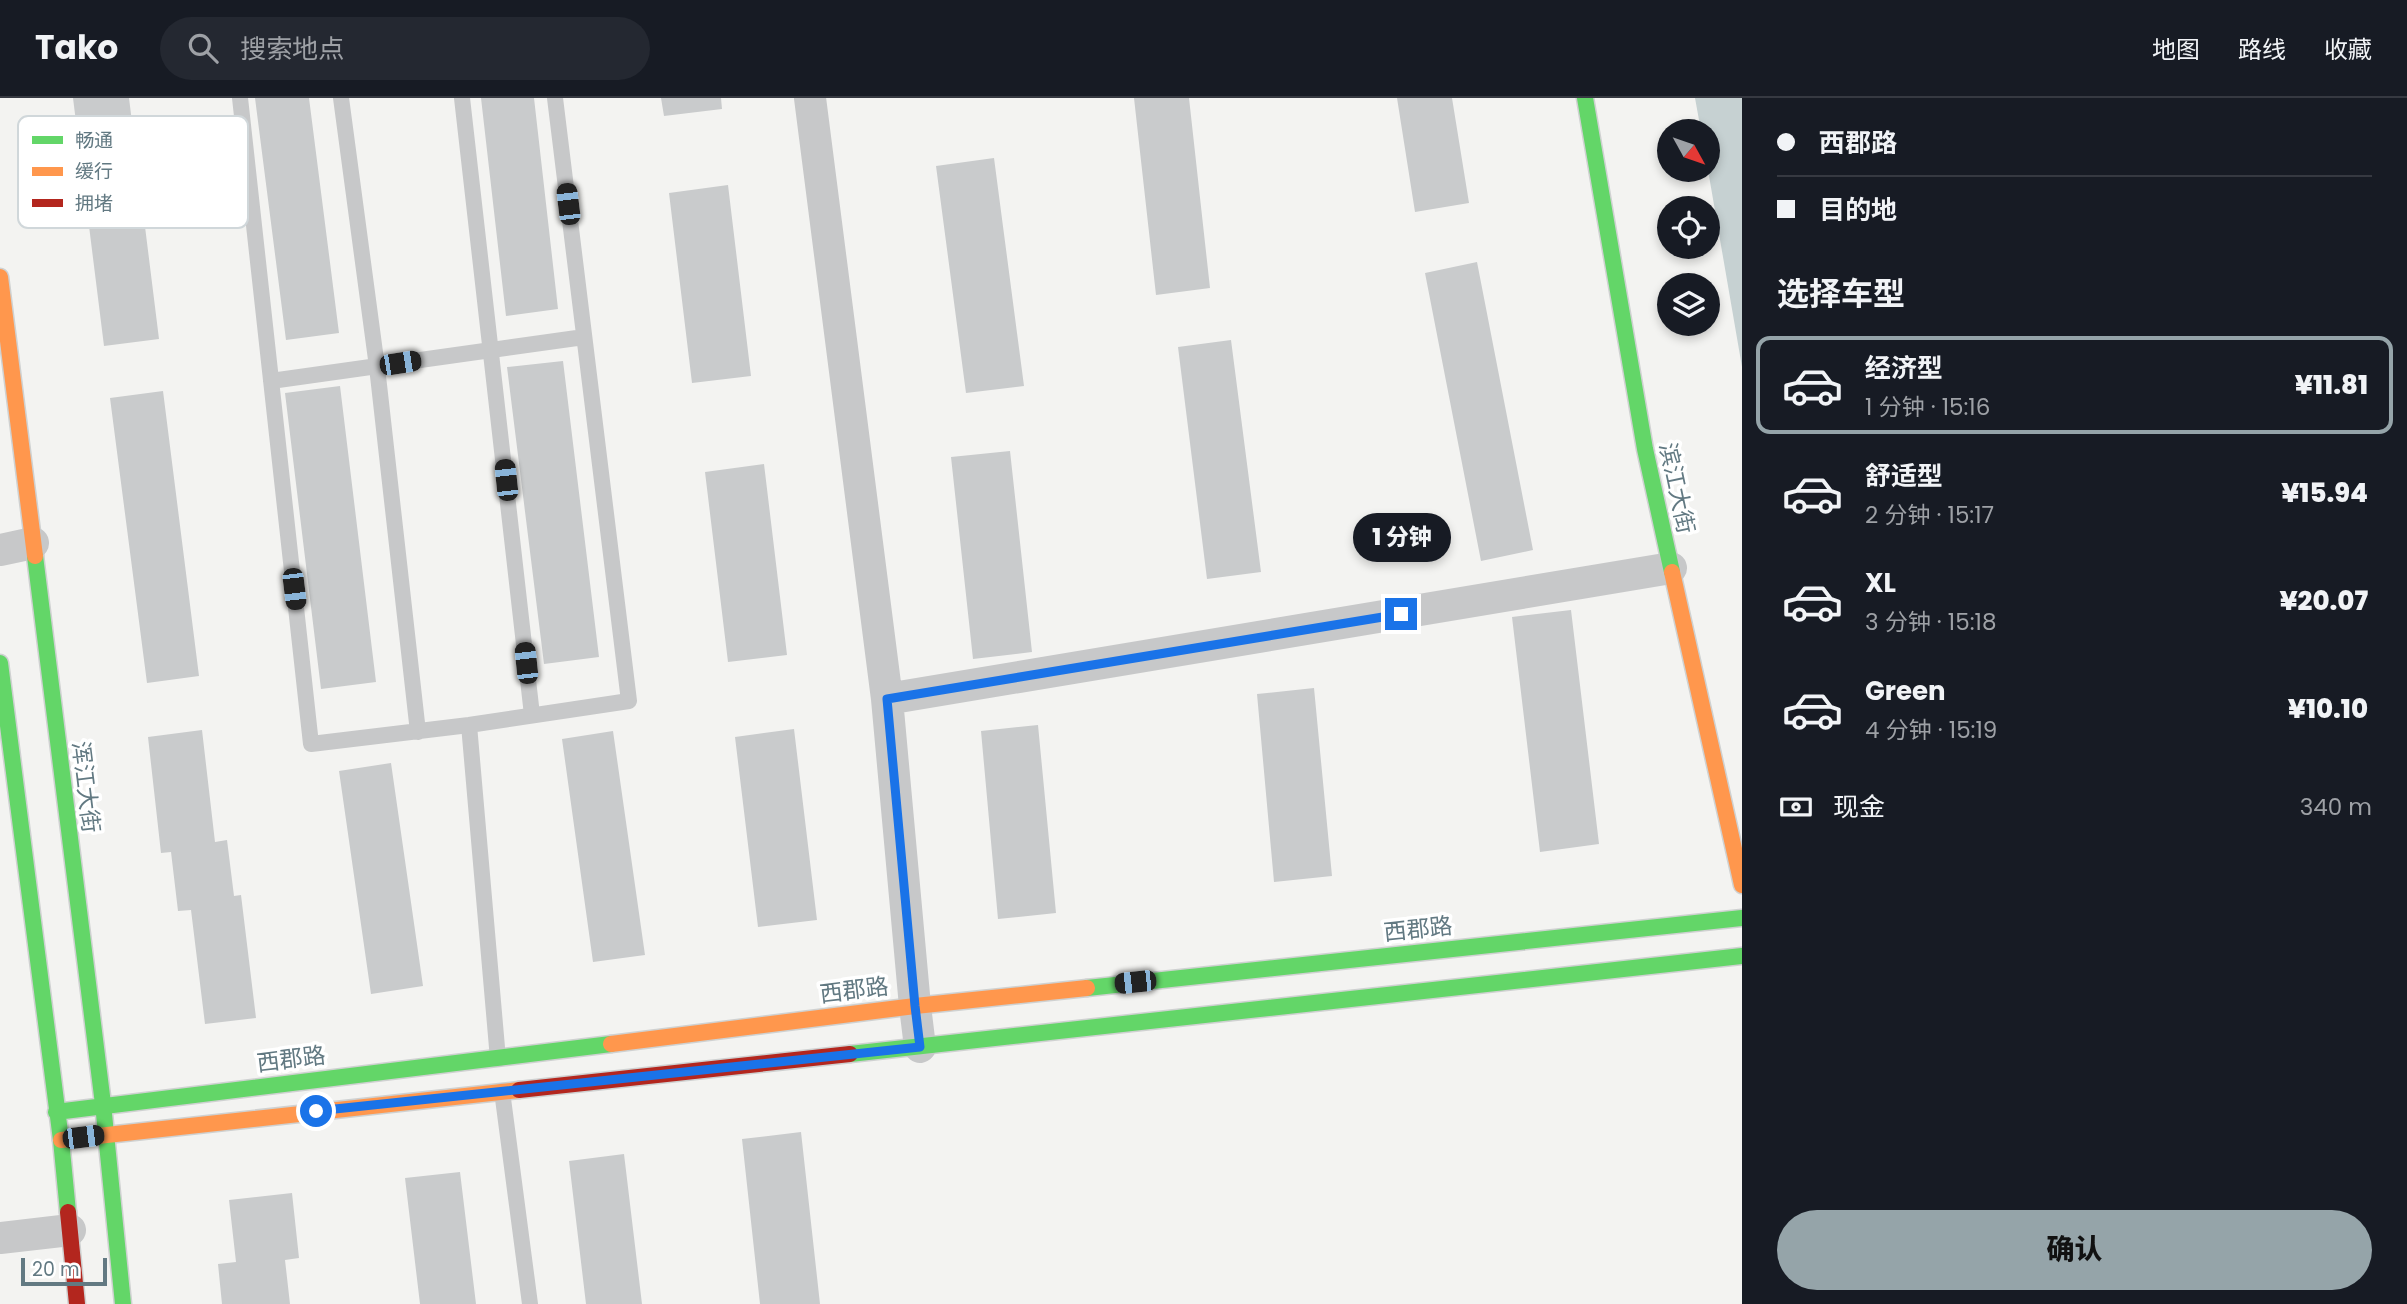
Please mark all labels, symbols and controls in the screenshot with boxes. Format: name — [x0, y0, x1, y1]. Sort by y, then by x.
search box — [160, 17, 650, 80]
text: Tako — [35, 24, 118, 71]
icon: search — [184, 29, 222, 67]
text: 搜索地点 — [240, 31, 344, 67]
text: 地图 — [2152, 33, 2200, 66]
text: 路线 — [2238, 33, 2286, 66]
text: 收藏 — [2324, 33, 2372, 66]
legend — [18, 116, 248, 228]
north arrow — [1657, 119, 1720, 182]
map controls — [1657, 119, 1720, 336]
text: 西郡路 — [1819, 125, 1897, 161]
text: 畅通 — [75, 127, 113, 154]
text: 缓行 — [75, 158, 113, 185]
car — [556, 182, 581, 226]
text: 拥堵 — [75, 190, 113, 217]
text: 目的地 — [1819, 192, 1897, 228]
button: locate — [1657, 196, 1720, 259]
text: 选择车型 — [1777, 271, 1905, 316]
button: layers — [1657, 273, 1720, 336]
car — [378, 349, 423, 377]
text: 经济型 — [1865, 350, 1943, 386]
icon: car — [1781, 354, 1844, 417]
text: ¥11.81 — [2295, 367, 2368, 403]
text: 1 分钟 · 15:16 — [1865, 391, 1990, 423]
street label: 滨江大街 — [1652, 440, 1702, 536]
car — [494, 458, 519, 502]
text: 舒适型 — [1865, 458, 1943, 494]
icon: car — [1781, 462, 1844, 525]
text: ¥15.94 — [2281, 475, 2368, 511]
text: 2 分钟 · 15:17 — [1865, 499, 1994, 531]
callout: 1 分钟 — [1352, 512, 1450, 561]
text: 1 分钟 — [1372, 521, 1432, 553]
text: XL — [1865, 565, 1896, 601]
car — [282, 567, 307, 611]
icon: car — [1781, 570, 1844, 633]
text: ¥20.07 — [2279, 583, 2368, 619]
route end — [1385, 598, 1417, 630]
text: 3 分钟 · 15:18 — [1865, 606, 1996, 638]
car — [514, 641, 539, 685]
text: Green — [1865, 673, 1946, 709]
icon: car — [1781, 678, 1844, 741]
text: ¥10.10 — [2288, 691, 2368, 727]
text: 4 分钟 · 15:19 — [1865, 714, 1997, 746]
street label: 浑江大街 — [65, 739, 107, 835]
icon: cash — [1777, 788, 1815, 826]
text: 现金 — [1833, 789, 1885, 825]
text: 340 m — [2300, 791, 2372, 823]
street label: 西郡路 — [1382, 909, 1454, 949]
car — [1114, 969, 1157, 995]
street label: 西郡路 — [818, 970, 890, 1010]
street label: 西郡路 — [255, 1039, 327, 1079]
route start — [300, 1095, 332, 1127]
car — [61, 1124, 106, 1150]
button: 确认 — [1777, 1210, 2372, 1290]
scale bar — [21, 1255, 107, 1287]
text: 20 m — [32, 1256, 80, 1283]

